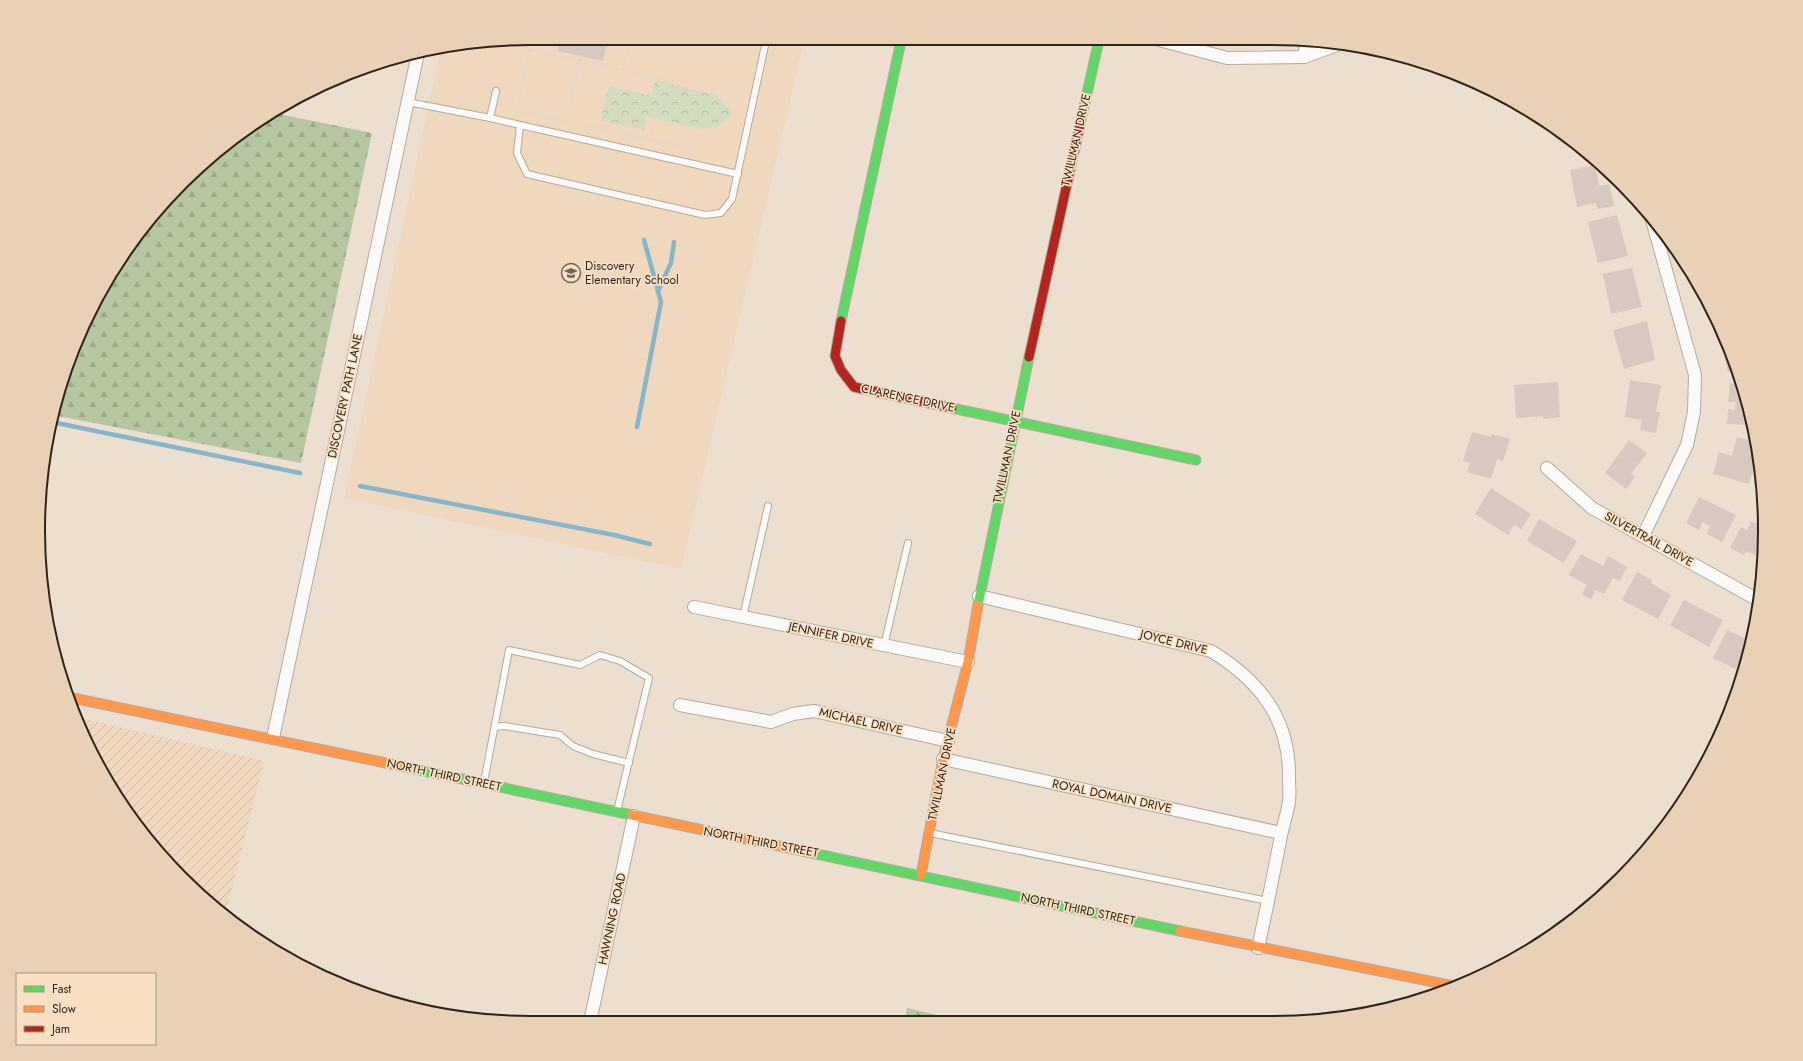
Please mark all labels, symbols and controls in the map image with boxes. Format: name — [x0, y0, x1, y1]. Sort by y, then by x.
street label: TWILLMAN DRIVE — [1057, 92, 1095, 188]
place label: Discovery Elementary School — [585, 257, 679, 289]
school or university icon: Discovery Elementary School — [560, 262, 582, 284]
street label: DISCOVERY PATH LANE — [323, 332, 367, 460]
street label: CLARENCE DRIVE — [860, 379, 956, 417]
street label: TWILLMAN DRIVE — [988, 409, 1026, 505]
street label: SILVERTRAIL DRIVE — [1601, 507, 1697, 571]
street label: JENNIFER DRIVE — [785, 617, 875, 653]
street label: JOYCE DRIVE — [1136, 624, 1210, 659]
street label: MICHAEL DRIVE — [817, 703, 905, 739]
street label: TWILLMAN DRIVE — [923, 726, 961, 822]
street label: NORTH THIRD STREET — [385, 754, 503, 796]
street label: ROYAL DOMAIN DRIVE — [1051, 775, 1173, 817]
street label: NORTH THIRD STREET — [702, 822, 820, 862]
street label: HAWNING ROAD — [593, 871, 631, 967]
street label: NORTH THIRD STREET — [1019, 888, 1137, 930]
legend — [16, 973, 156, 1045]
text: Fast — [52, 980, 71, 998]
text: Slow — [52, 1000, 77, 1018]
text: Jam — [50, 1020, 70, 1038]

